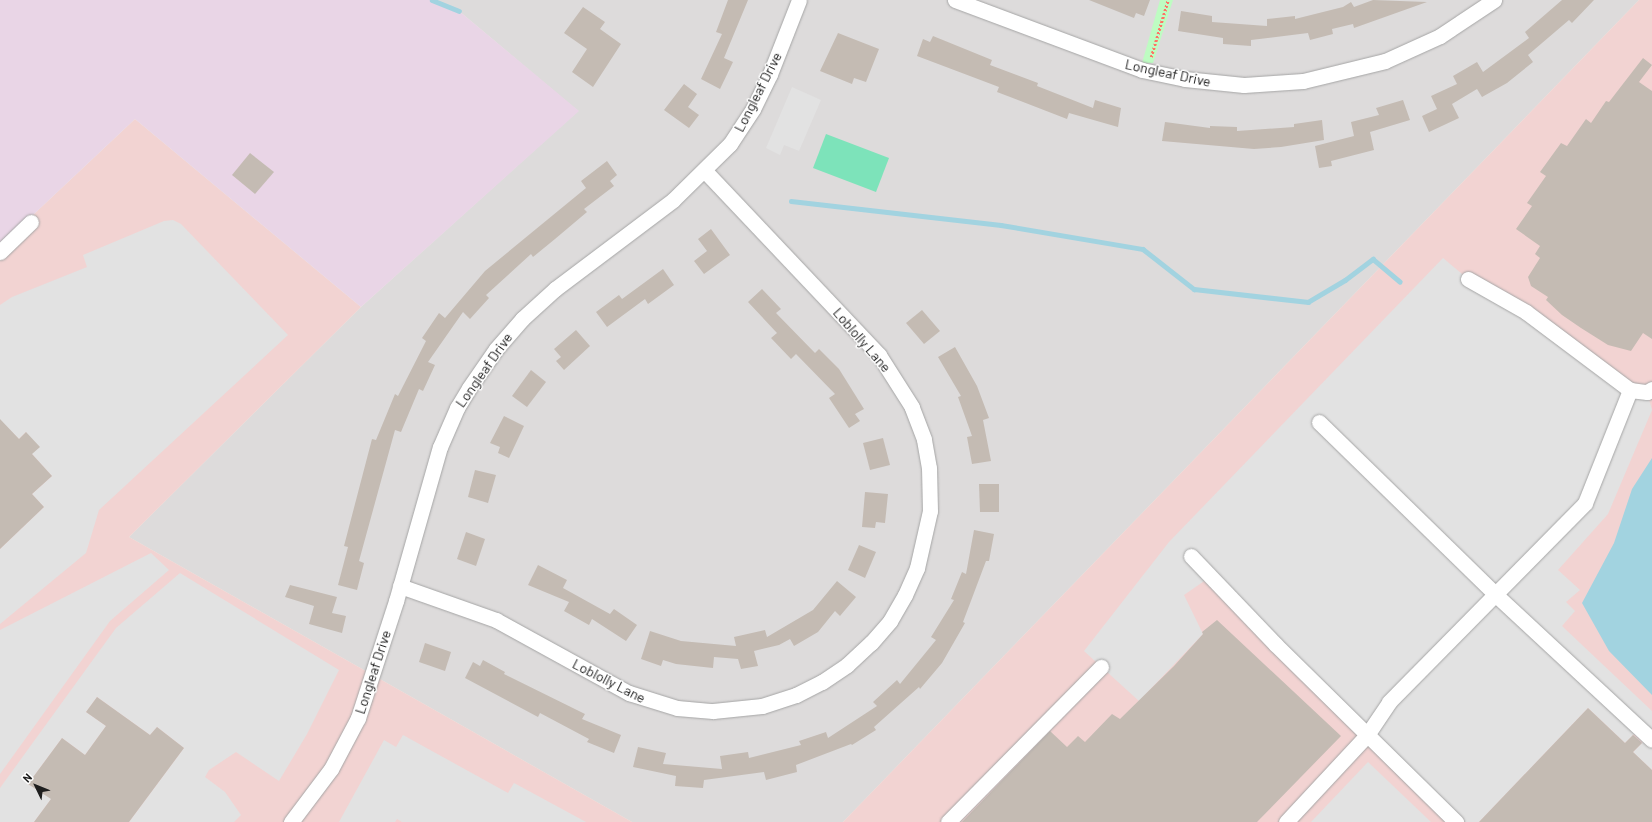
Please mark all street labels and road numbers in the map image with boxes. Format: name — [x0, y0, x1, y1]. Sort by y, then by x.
street label: Longleaf Drive — [731, 49, 785, 135]
street label: Longleaf Drive — [1124, 56, 1212, 90]
street label: Loblolly Lane — [829, 304, 895, 376]
street label: Longleaf Drive — [452, 329, 516, 411]
street label: Longleaf Drive — [352, 628, 394, 716]
street label: Loblolly Lane — [570, 655, 648, 707]

